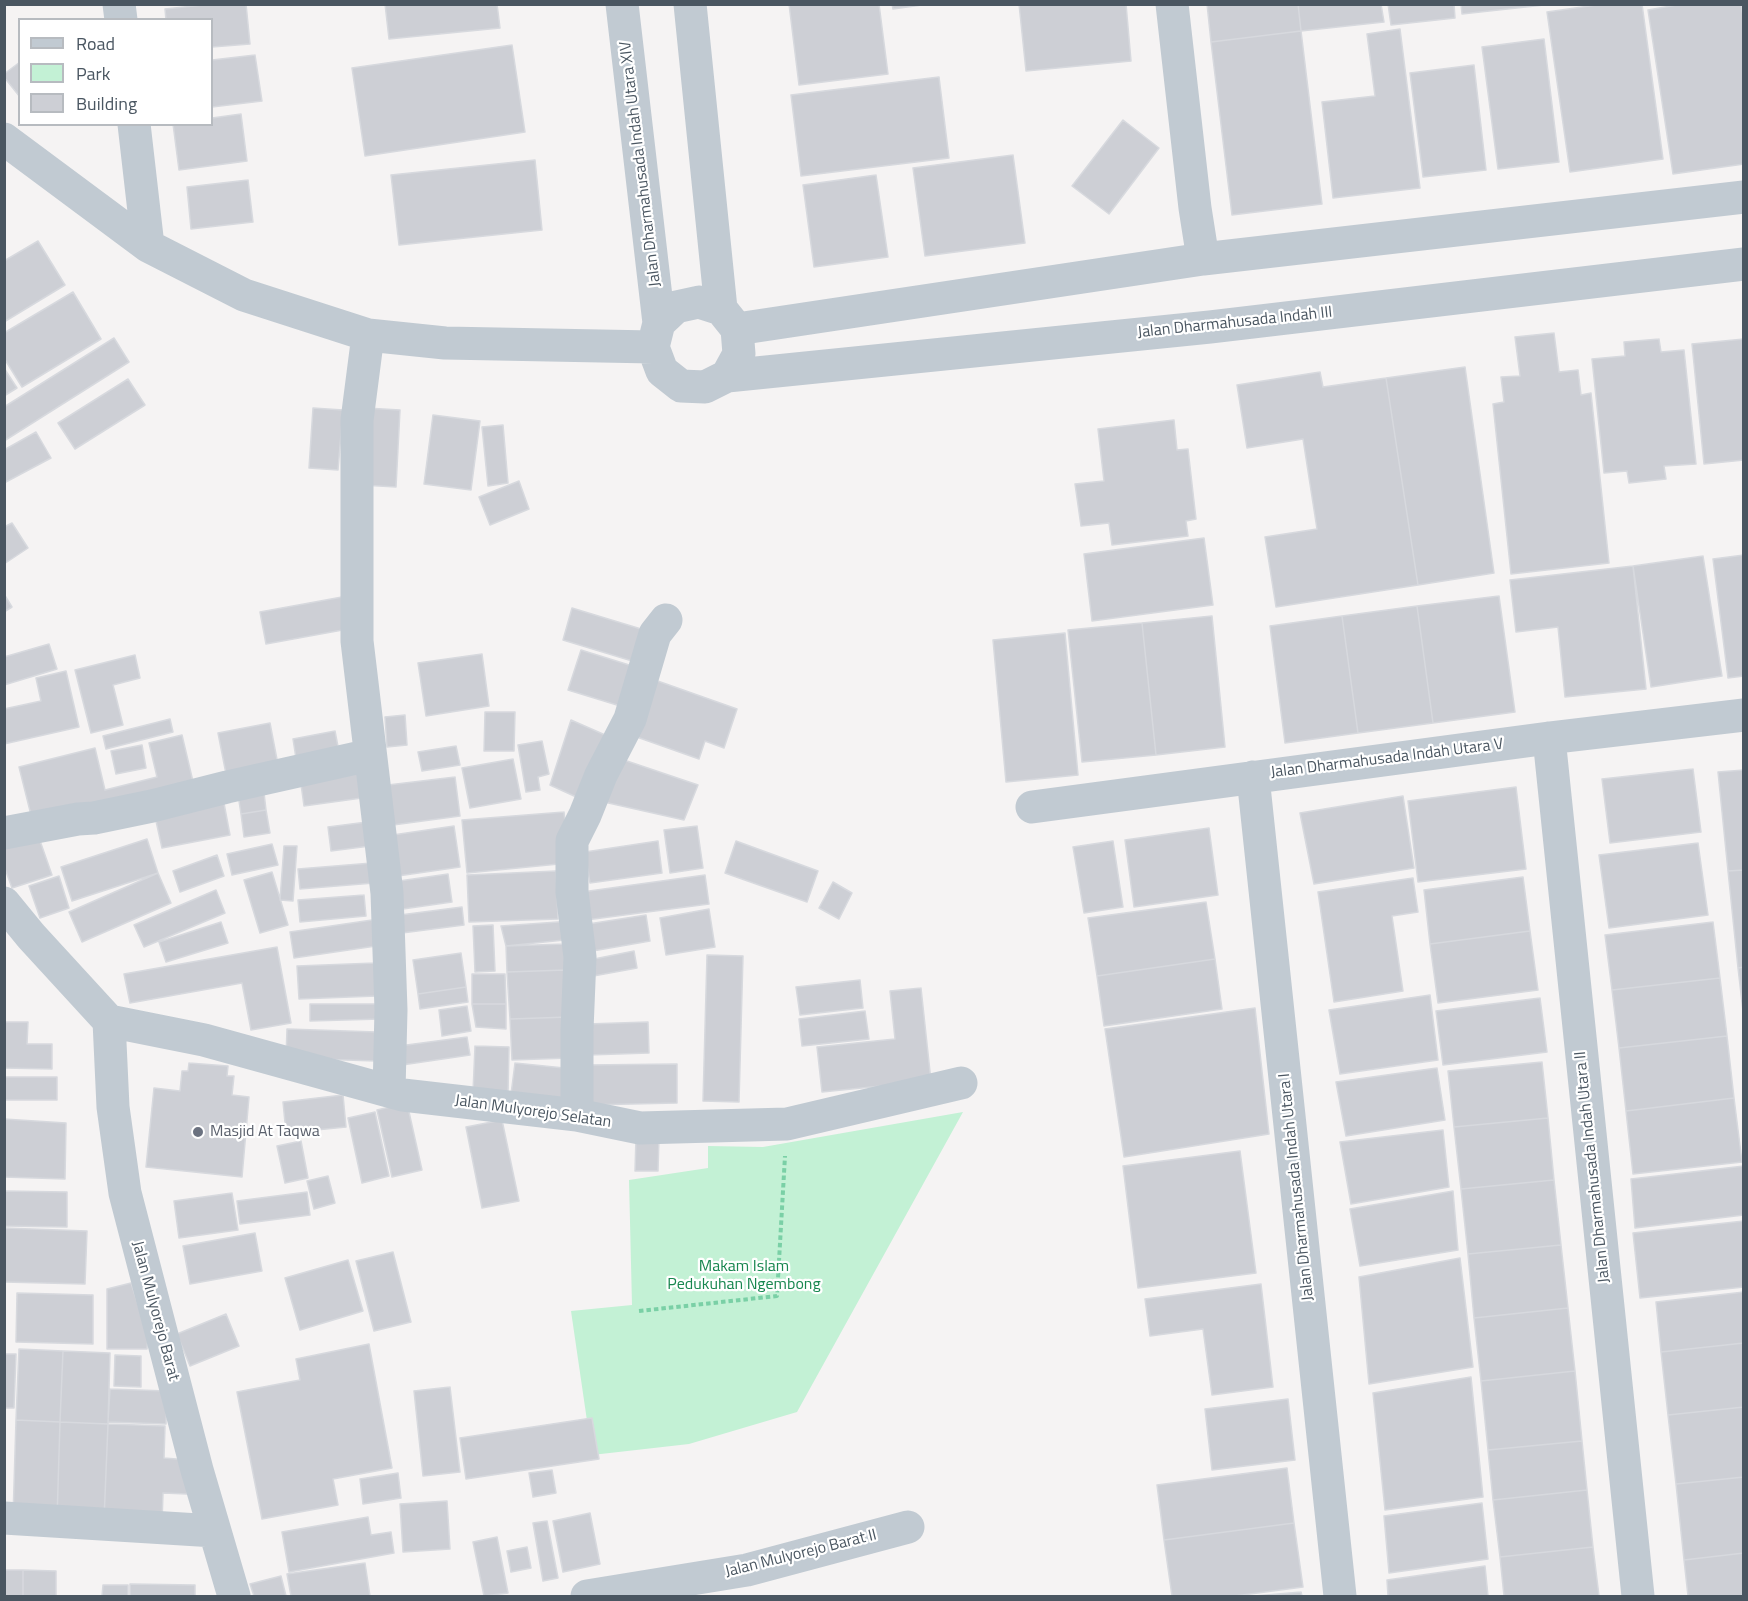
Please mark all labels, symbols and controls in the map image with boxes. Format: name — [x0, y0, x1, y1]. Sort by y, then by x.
legend — [18, 18, 213, 126]
text: Road — [76, 30, 115, 57]
street label: Jalan Dharmahusada Indah Utara XIV — [616, 40, 666, 288]
text: Park — [76, 60, 110, 87]
text: Building — [76, 90, 137, 117]
street label: Jalan Dharmahusada Indah III — [1137, 303, 1333, 343]
street label: Jalan Dharmahusada Indah Utara V — [1270, 735, 1504, 783]
street label: Jalan Dharmahusada Indah Utara II — [1571, 1050, 1615, 1284]
street label: Jalan Dharmahusada Indah Utara I — [1275, 1072, 1319, 1302]
street label: Jalan Mulyorejo Selatan — [454, 1092, 612, 1132]
place label: Masjid At Taqwa — [210, 1122, 320, 1142]
marker: Masjid At Taqwa — [191, 1125, 205, 1139]
street label: Jalan Mulyorejo Barat — [127, 1239, 183, 1383]
park label: Makam Islam Pedukuhan Ngembong — [667, 1257, 821, 1295]
street label: Jalan Mulyorejo Barat II — [723, 1526, 879, 1582]

